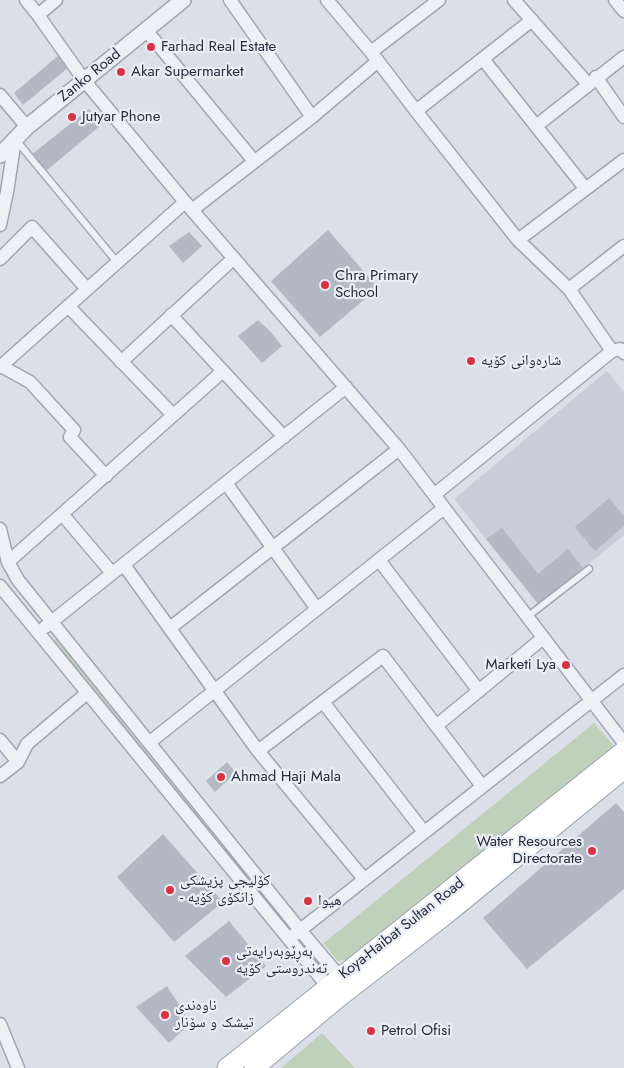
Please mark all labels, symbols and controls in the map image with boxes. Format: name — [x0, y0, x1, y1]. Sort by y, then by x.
place label: Farhad Real Estate — [161, 38, 276, 56]
marker: Farhad Real Estate — [145, 41, 157, 53]
street label: Zanko Road — [55, 46, 125, 106]
place label: Akar Supermarket — [131, 63, 244, 81]
marker: Akar Supermarket — [115, 66, 127, 78]
place label: Jutyar Phone — [82, 108, 160, 126]
marker: Jutyar Phone — [66, 111, 78, 123]
place label: Chra Primary School — [335, 267, 418, 302]
marker: Chra Primary School — [319, 279, 331, 291]
place label: شارەوانی کۆیە — [481, 352, 561, 370]
marker: شارەوانی کۆیە — [465, 355, 477, 367]
place label: Marketi Lya — [486, 656, 556, 674]
marker: Marketi Lya — [560, 659, 572, 671]
place label: Ahmad Haji Mala — [231, 768, 341, 786]
marker: Ahmad Haji Mala — [215, 771, 227, 783]
place label: Water Resources Directorate — [476, 833, 582, 868]
marker: Water Resources Directorate — [586, 845, 598, 857]
place label: کۆلیجی پزیشکی - زانکۆی کۆیە — [180, 872, 270, 907]
street label: Koya-Haibat Sultan Road — [336, 875, 468, 983]
marker: کۆلیجی پزیشکی - زانکۆی کۆیە — [164, 884, 176, 896]
place label: هیوا — [318, 892, 342, 910]
marker: هیوا — [302, 895, 314, 907]
place label: بەڕێوبەرایەتی تەندروستی کۆیە — [236, 943, 327, 978]
marker: بەڕێوبەرایەتی تەندروستی کۆیە — [220, 955, 232, 967]
place label: ناوەندی تیشک و سۆنار — [175, 997, 254, 1032]
marker: ناوەندی تیشک و سۆنار — [159, 1009, 171, 1021]
place label: Petrol Ofisi — [381, 1022, 451, 1040]
marker: Petrol Ofisi — [365, 1025, 377, 1037]

